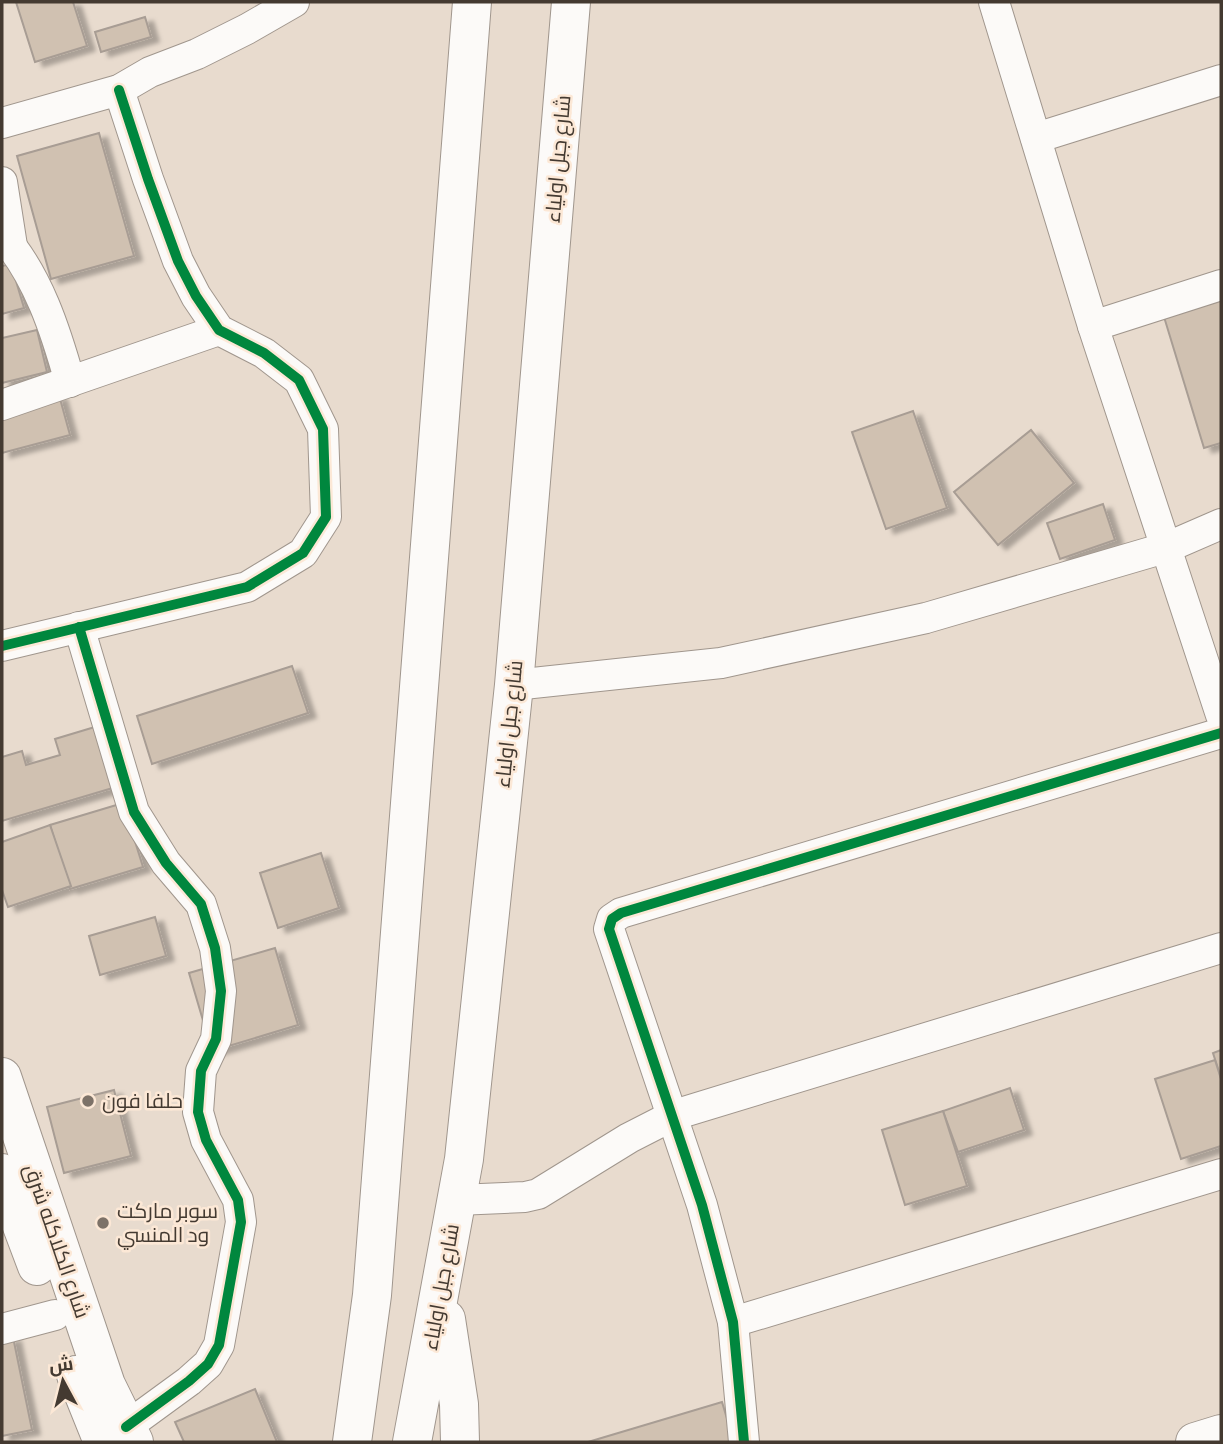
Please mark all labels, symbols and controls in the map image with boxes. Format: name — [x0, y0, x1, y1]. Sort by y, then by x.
street label: شارع جبل اولياء — [534, 94, 578, 224]
street label: شارع جبل اولياء — [484, 658, 530, 789]
place label: حلفا فون — [102, 1083, 183, 1114]
marker: حلفا فون — [80, 1093, 96, 1109]
street label: شارع الكلاكله شرق — [17, 1159, 100, 1322]
place label: سوبر ماركت ود المنسي — [117, 1193, 218, 1250]
marker: سوبر ماركت ود المنسي — [95, 1215, 111, 1231]
street label: شارع جبل اولياء — [412, 1221, 466, 1353]
north arrow — [28, 1346, 98, 1416]
text: ش — [47, 1348, 75, 1379]

